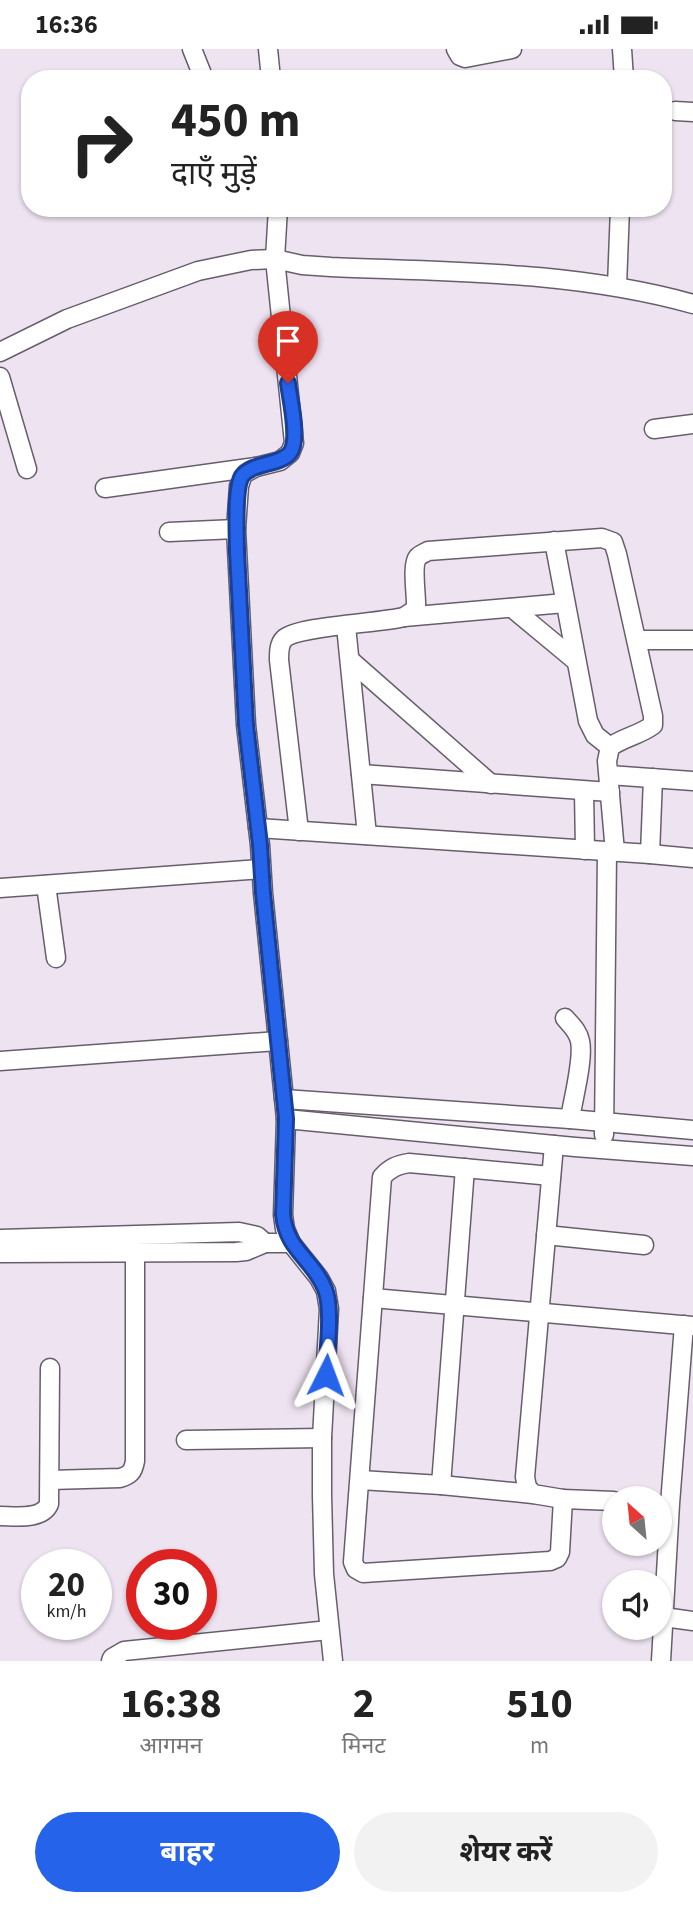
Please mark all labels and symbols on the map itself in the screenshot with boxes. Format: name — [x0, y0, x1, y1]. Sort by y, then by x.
pin — [258, 311, 318, 383]
position arrow — [289, 1338, 363, 1412]
north arrow — [602, 1486, 672, 1556]
speed limit sign: 30 — [126, 1549, 217, 1640]

